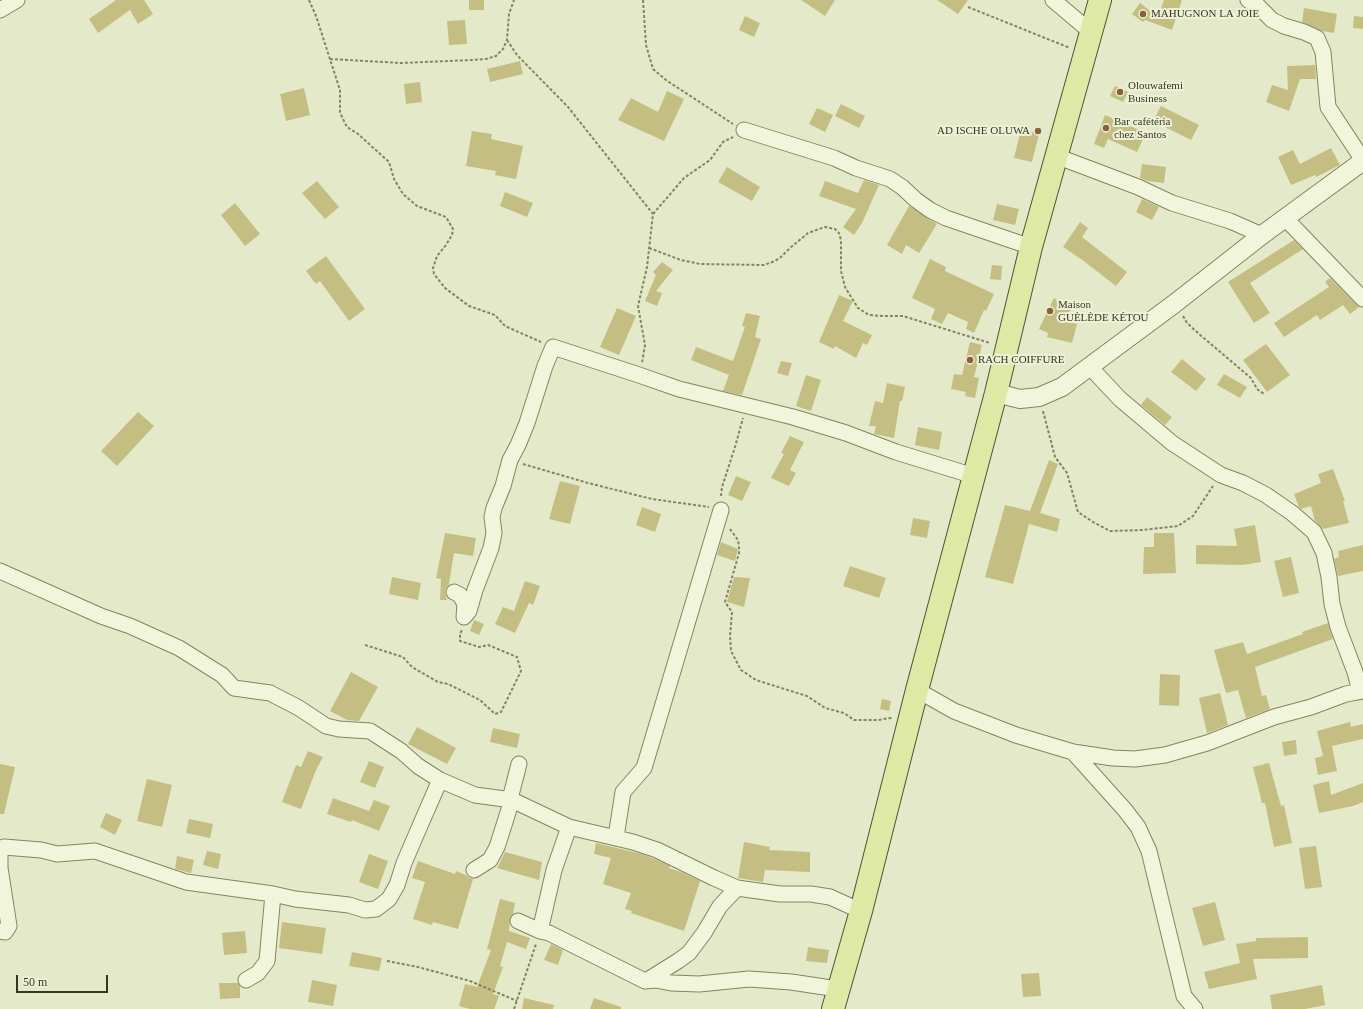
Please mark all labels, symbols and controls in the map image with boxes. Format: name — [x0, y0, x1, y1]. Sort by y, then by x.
place label: MAHUGNON LA JOIE — [1151, 7, 1259, 21]
marker: MAHUGNON LA JOIE — [1138, 9, 1148, 19]
place label: Olouwafemi Business — [1128, 79, 1183, 105]
marker: Olouwafemi Business — [1115, 87, 1125, 97]
place label: Bar cafétéria chez Santos — [1114, 115, 1170, 141]
marker: Bar cafétéria chez Santos — [1101, 123, 1111, 133]
place label: AD ISCHE OLUWA — [937, 124, 1030, 138]
marker: AD ISCHE OLUWA — [1033, 126, 1043, 136]
place label: Maison GUÈLÈDE KÉTOU — [1058, 298, 1149, 324]
marker: Maison GUÈLÈDE KÉTOU — [1045, 306, 1055, 316]
place label: RACH COIFFURE — [978, 353, 1064, 367]
marker: RACH COIFFURE — [965, 355, 975, 365]
scale bar — [18, 967, 110, 993]
text: 50 m — [23, 975, 47, 989]

